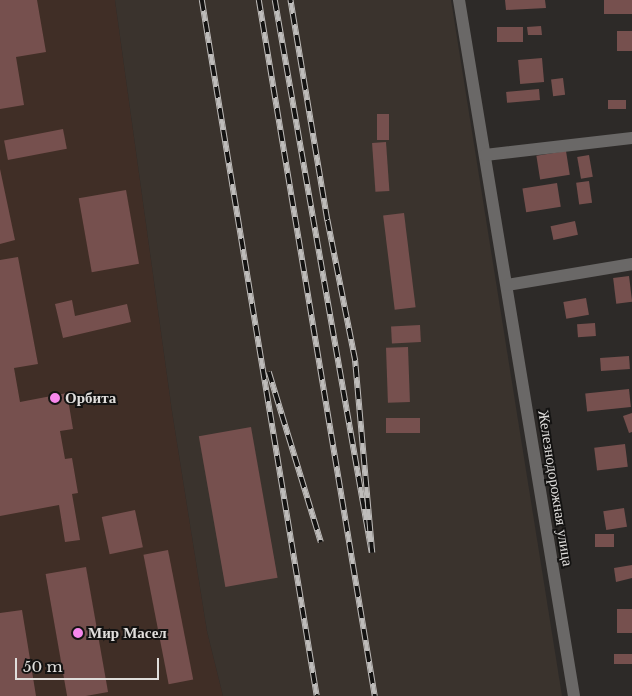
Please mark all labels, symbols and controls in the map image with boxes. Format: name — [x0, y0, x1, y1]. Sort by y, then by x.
place label: Орбита — [65, 389, 116, 407]
marker: Орбита — [49, 392, 61, 404]
street label: Железнодорожная улица — [535, 409, 577, 567]
place label: Мир Масел — [88, 624, 167, 642]
marker: Мир Масел — [72, 627, 84, 639]
scale bar — [18, 648, 161, 680]
text: 50 m — [23, 657, 63, 676]

